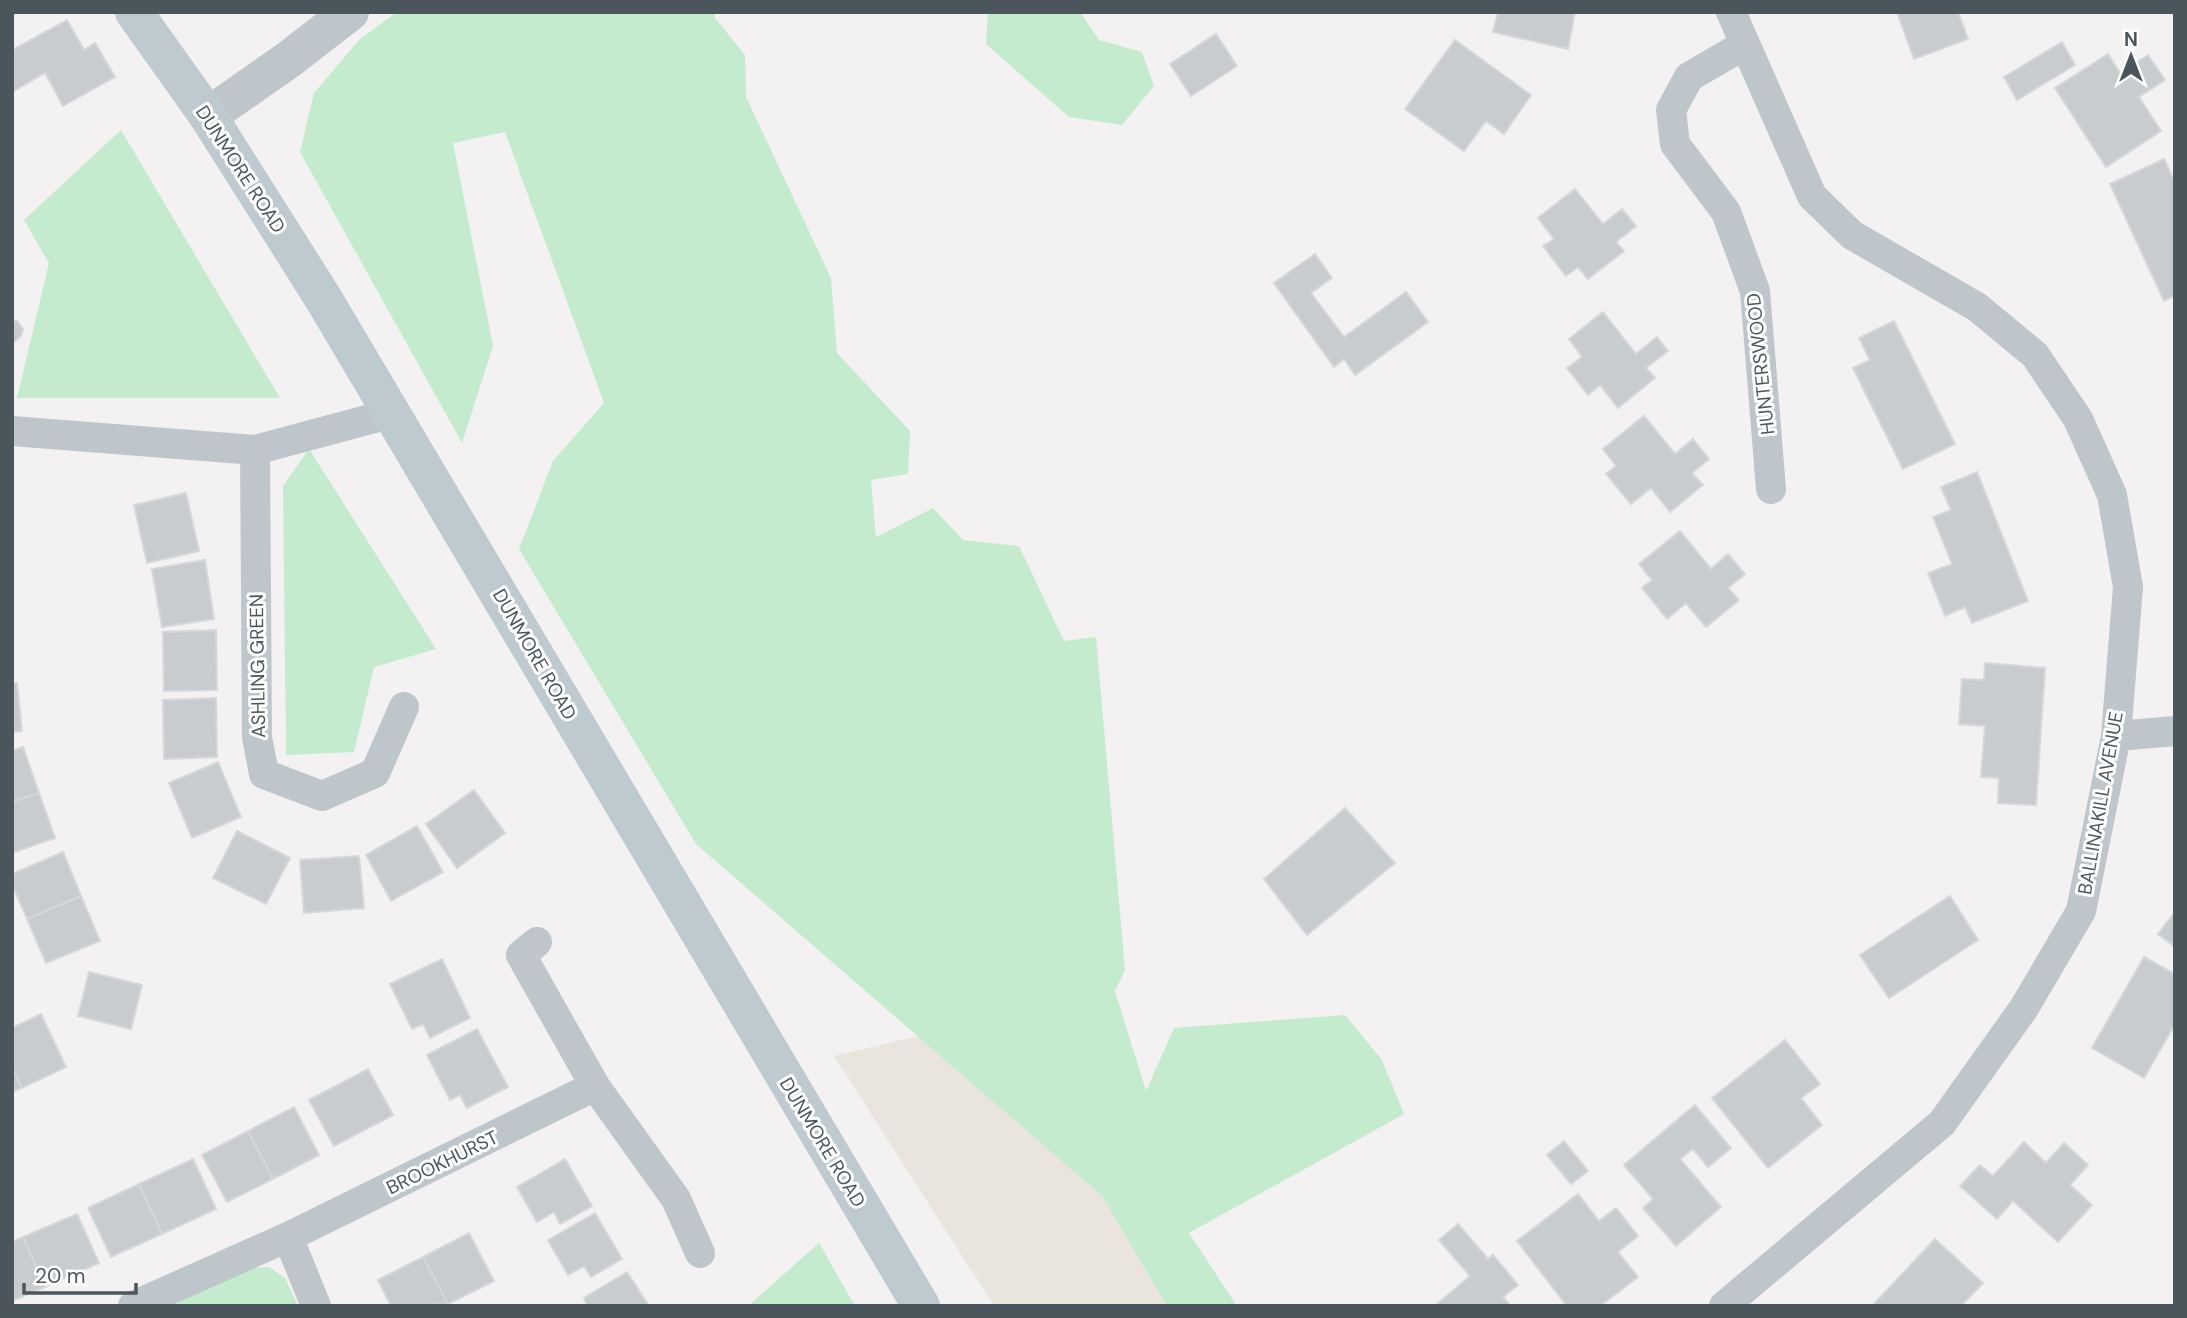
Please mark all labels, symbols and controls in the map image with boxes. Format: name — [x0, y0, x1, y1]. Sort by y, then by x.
north arrow — [2096, 21, 2166, 91]
text: N — [2124, 27, 2138, 52]
street label: DUNMORE ROAD — [190, 101, 291, 238]
street label: HUNTERSWOOD — [1741, 292, 1780, 436]
street label: DUNMORE ROAD — [487, 584, 582, 724]
street label: ASHLING GREEN — [244, 594, 271, 738]
street label: BALLINAKILL AVENUE — [2072, 710, 2129, 896]
street label: DUNMORE ROAD — [774, 1073, 871, 1212]
street label: BROOKHURST — [382, 1124, 503, 1200]
scale bar — [24, 1252, 136, 1296]
text: 20 m — [35, 1262, 86, 1290]

